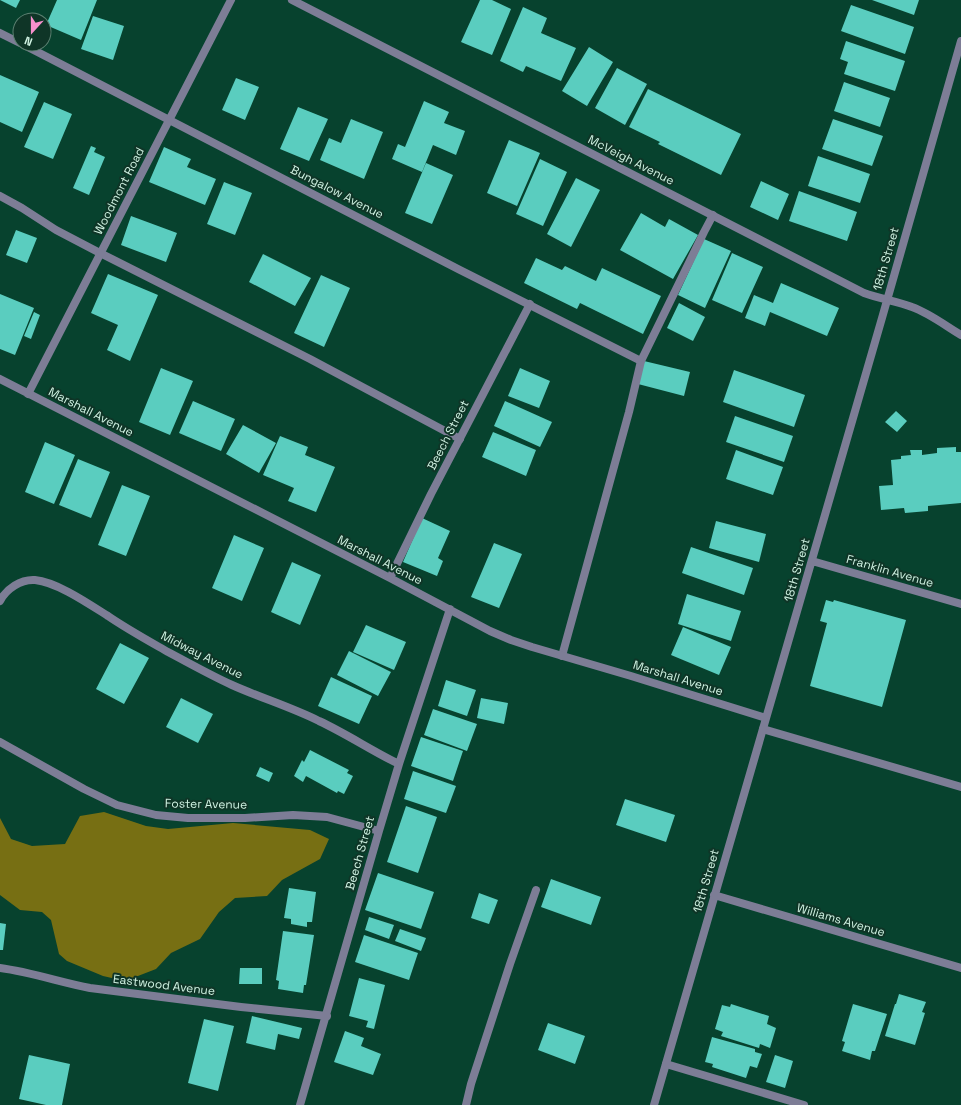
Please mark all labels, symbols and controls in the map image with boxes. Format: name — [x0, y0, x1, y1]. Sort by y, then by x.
north arrow — [12, 12, 52, 52]
text: N — [22, 33, 34, 49]
street label: McVeigh Avenue — [585, 131, 677, 189]
street label: Woodmont Road — [90, 145, 148, 237]
street label: Bungalow Avenue — [288, 162, 386, 222]
street label: 18th Street — [869, 225, 903, 293]
street label: Marshall Avenue — [46, 384, 136, 440]
street label: Beech Street — [424, 397, 472, 473]
street label: Marshall Avenue — [335, 532, 425, 588]
street label: 18th Street — [780, 536, 814, 604]
street label: Franklin Avenue — [845, 551, 935, 591]
street label: Midway Avenue — [158, 627, 246, 683]
street label: Marshall Avenue — [631, 657, 725, 699]
street label: Foster Avenue — [165, 795, 247, 813]
street label: Beech Street — [342, 814, 378, 892]
street label: 18th Street — [689, 847, 723, 915]
street label: Williams Avenue — [795, 900, 887, 940]
street label: Eastwood Avenue — [112, 971, 216, 999]

